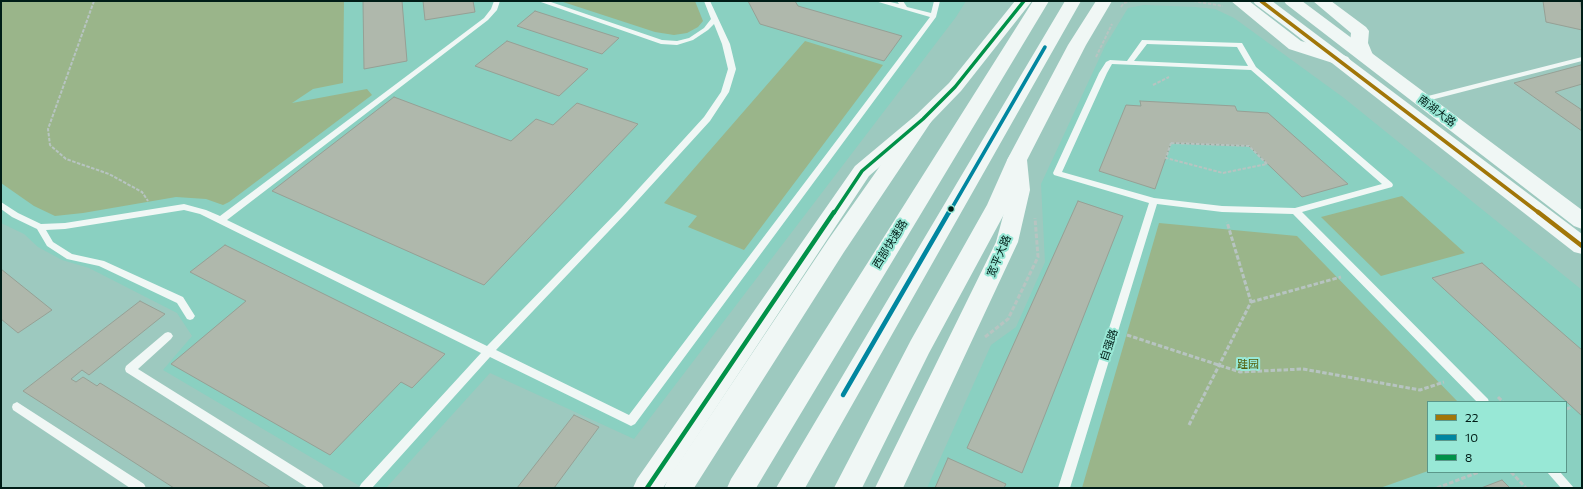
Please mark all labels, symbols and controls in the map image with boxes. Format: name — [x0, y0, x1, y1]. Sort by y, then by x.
street label: 南湖大路 — [1415, 92, 1459, 130]
unlabelled marker — [946, 204, 956, 214]
street label: 西部快速路 — [870, 217, 910, 271]
street label: 宽平大路 — [984, 233, 1014, 279]
street label: 自强路 — [1098, 327, 1120, 363]
park label: 跬园 — [1237, 357, 1259, 371]
legend — [1427, 401, 1567, 473]
text: 22 — [1465, 410, 1478, 424]
text: 10 — [1465, 430, 1478, 444]
text: 8 — [1465, 450, 1472, 464]

